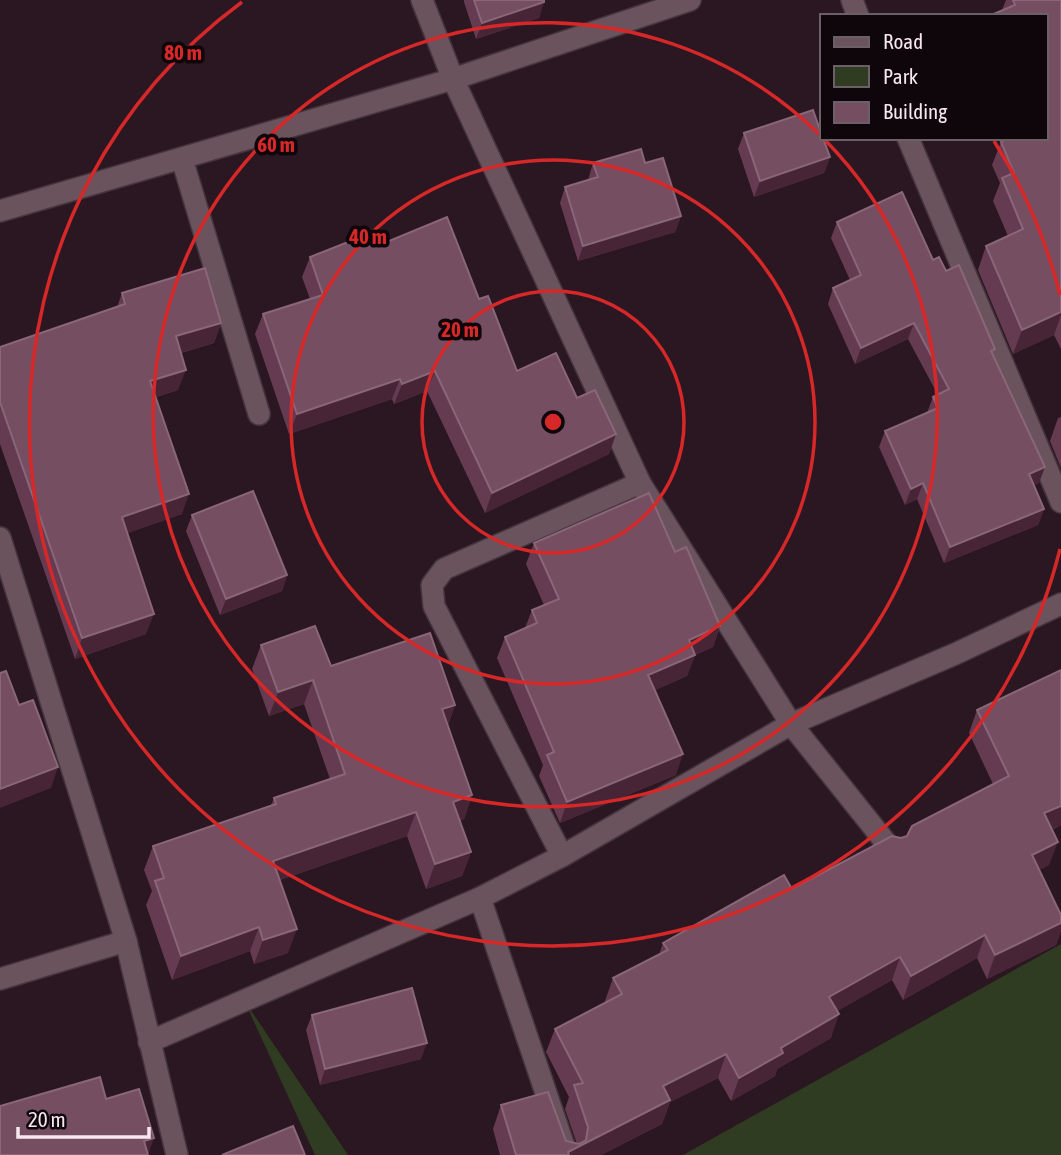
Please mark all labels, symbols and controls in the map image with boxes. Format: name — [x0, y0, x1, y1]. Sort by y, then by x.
legend — [820, 14, 1047, 140]
text: Road — [883, 29, 923, 53]
text: 80 m — [164, 40, 202, 64]
text: Park — [883, 64, 918, 88]
text: Building — [883, 99, 947, 123]
text: 60 m — [257, 132, 295, 156]
text: 40 m — [348, 224, 387, 248]
text: 20 m — [441, 317, 479, 341]
centre of rings — [541, 410, 565, 434]
scale bar — [18, 1096, 149, 1140]
text: 20 m — [28, 1107, 66, 1131]

